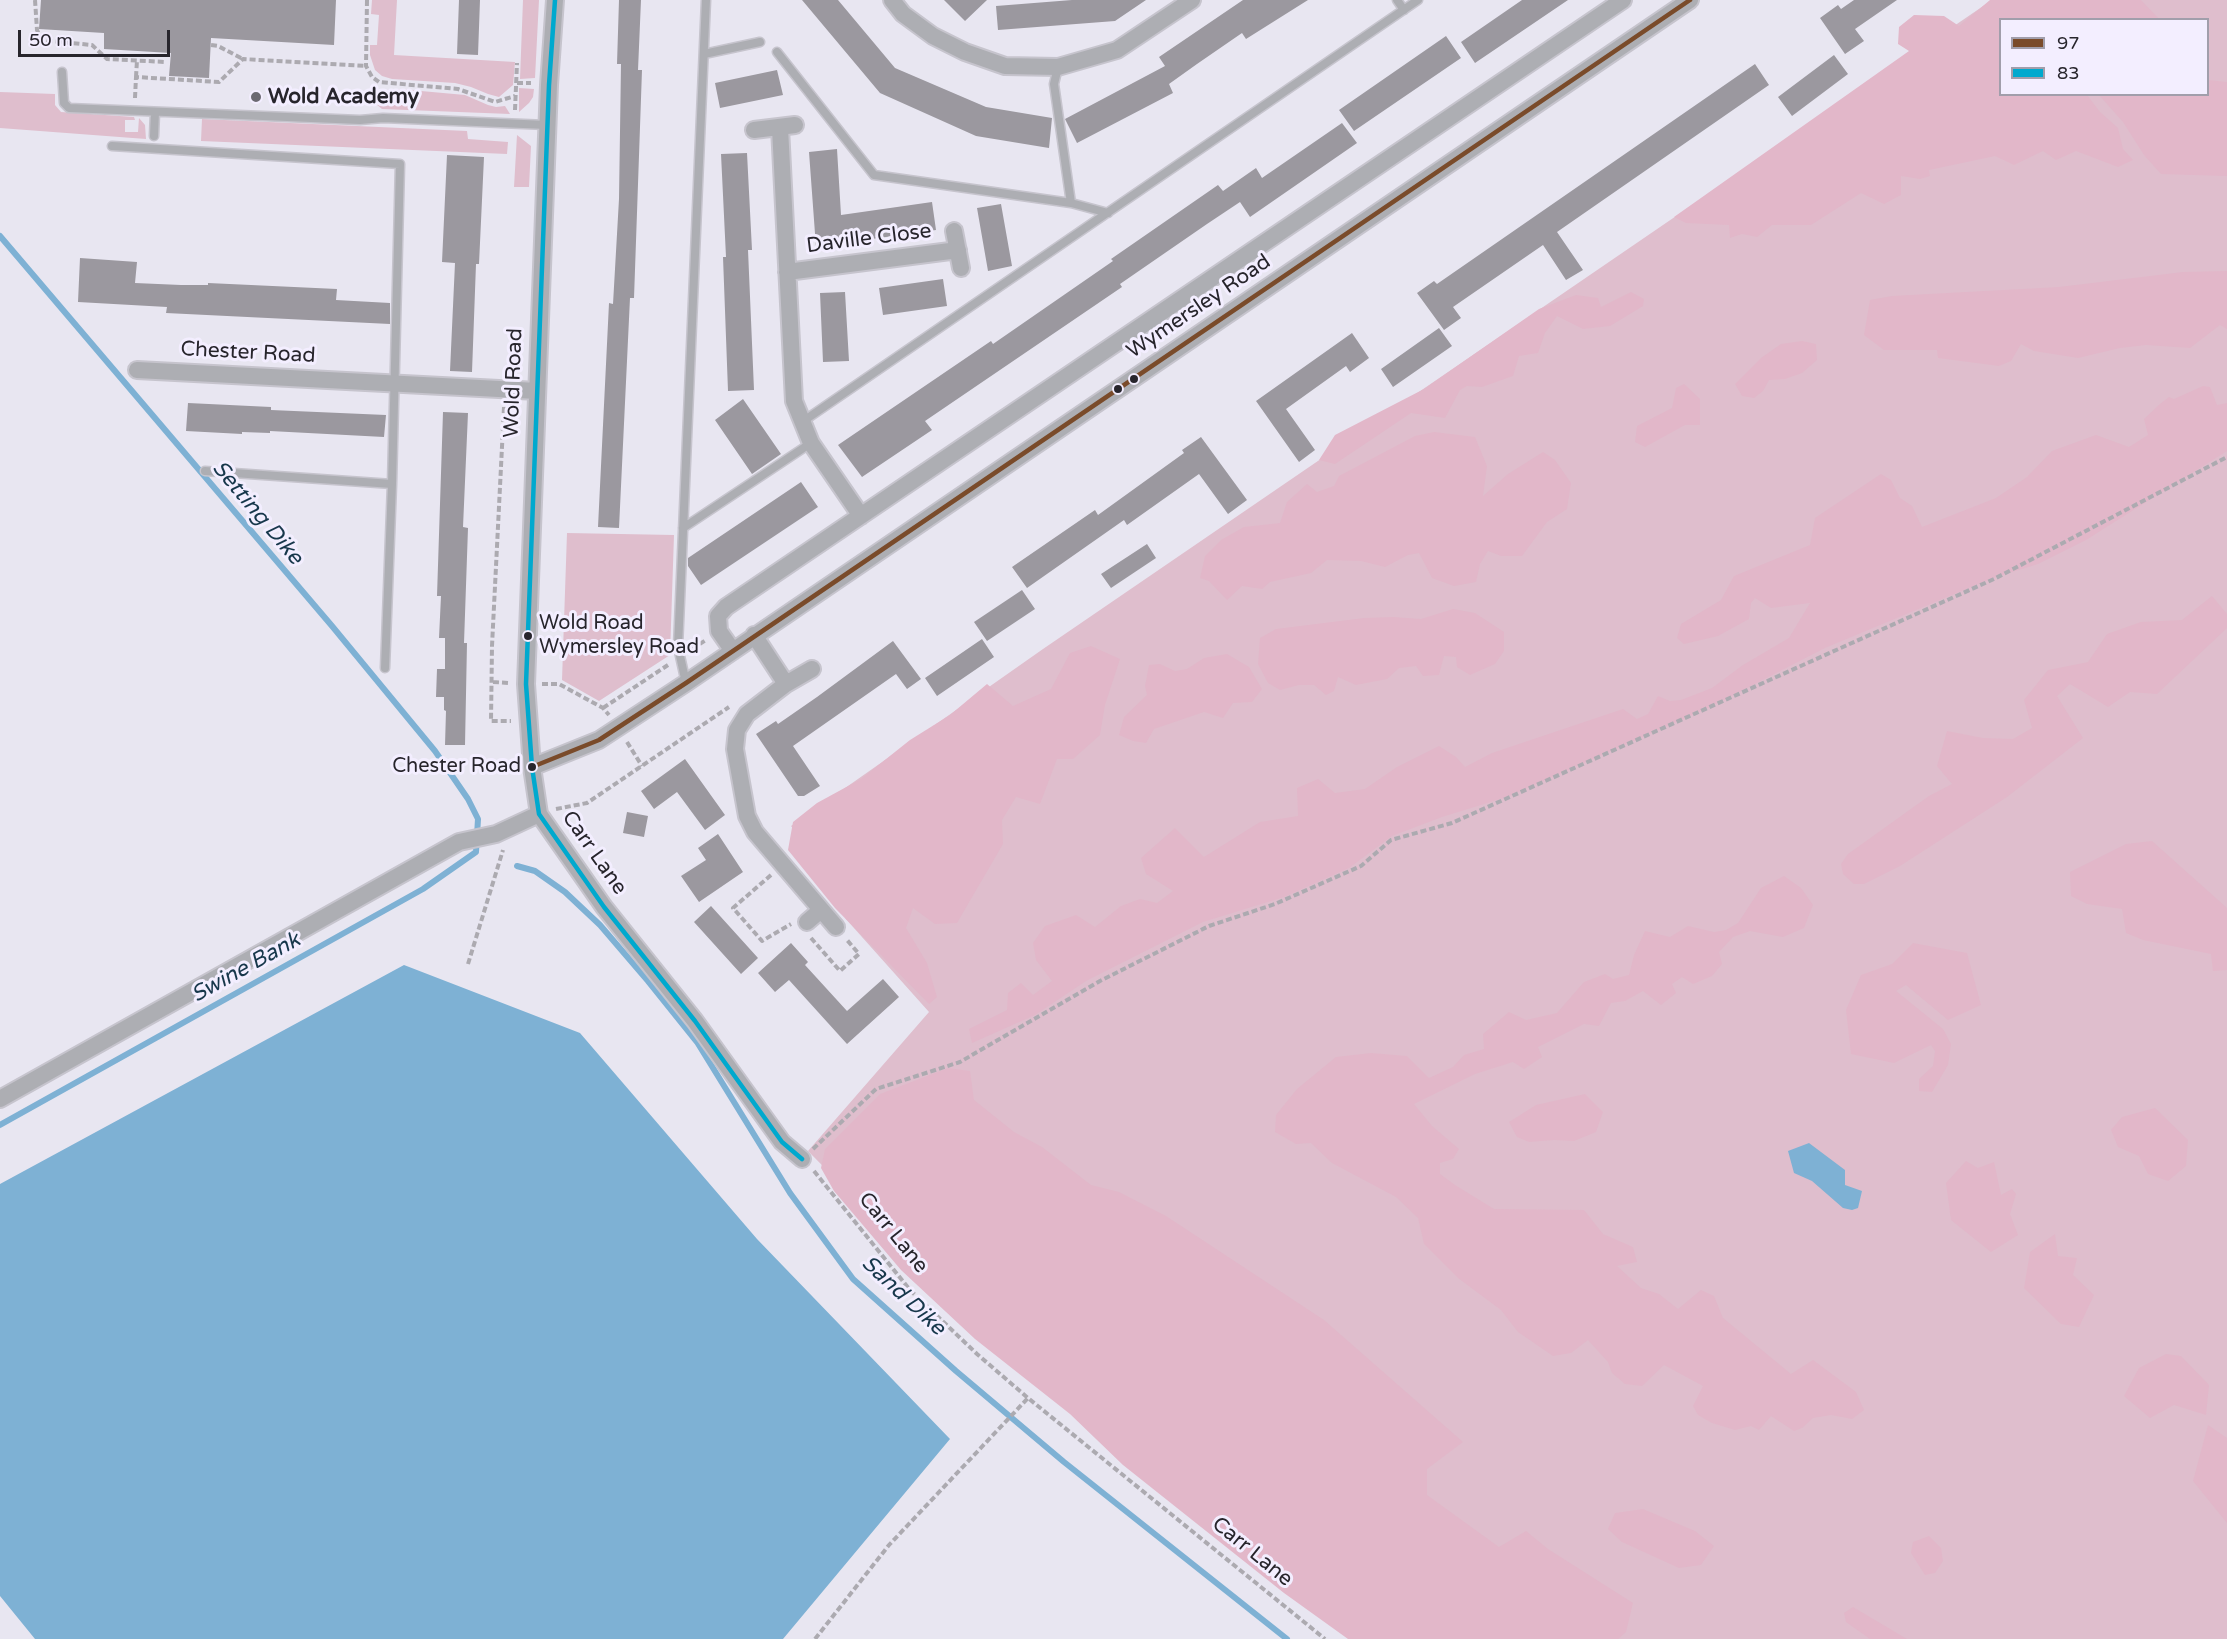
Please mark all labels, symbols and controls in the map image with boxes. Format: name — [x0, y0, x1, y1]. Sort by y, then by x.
scale bar — [21, 18, 172, 56]
legend — [1999, 18, 2209, 96]
text: 50 m — [29, 29, 73, 51]
text: 97 — [2057, 32, 2080, 54]
text: 83 — [2057, 62, 2080, 84]
place label: Wold Academy — [268, 84, 419, 110]
marker: Wold Academy — [249, 90, 263, 104]
street label: Daville Close — [805, 219, 933, 259]
street label: Wymersley Road — [1122, 250, 1276, 364]
street label: Wold Road — [499, 328, 529, 438]
street label: Chester Road — [180, 337, 316, 369]
unlabelled marker — [1128, 373, 1140, 385]
unlabelled marker — [1112, 383, 1124, 395]
water label: Setting Dike — [206, 456, 308, 570]
place label: Wold Road Wymersley Road — [539, 612, 699, 659]
marker: Wold Road Wymersley Road — [522, 630, 534, 642]
place label: Chester Road — [392, 755, 521, 779]
marker: Chester Road — [526, 761, 538, 773]
street label: Carr Lane — [556, 806, 632, 900]
water label: Swine Bank — [187, 927, 305, 1009]
street label: Carr Lane — [853, 1188, 933, 1278]
water label: Sand Dike — [856, 1251, 950, 1341]
street label: Carr Lane — [1207, 1512, 1297, 1592]

